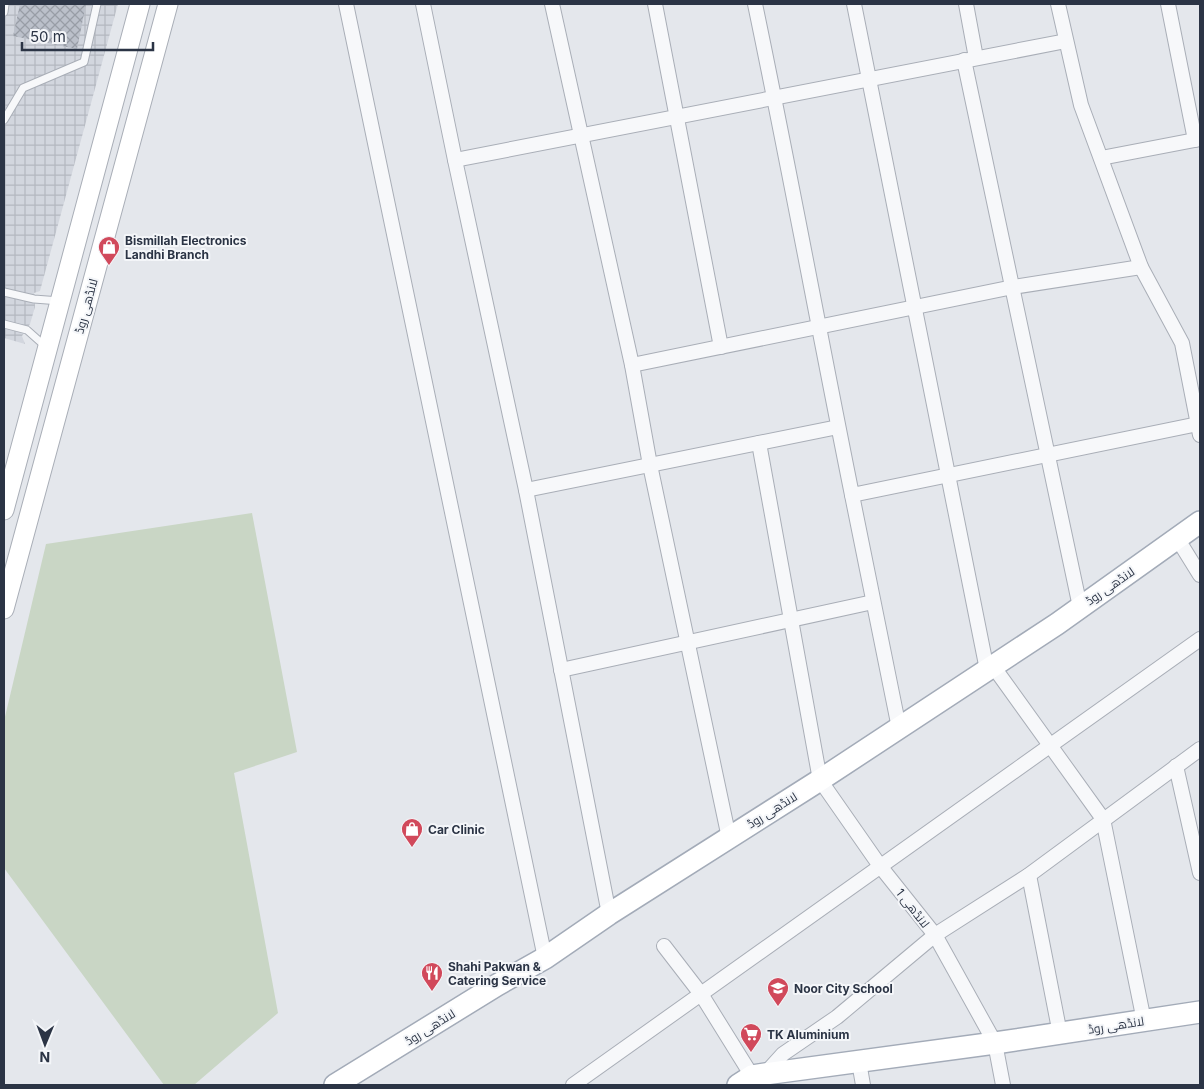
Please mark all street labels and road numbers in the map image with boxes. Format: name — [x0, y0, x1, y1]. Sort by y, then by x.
street label: لانڈھی روڈ — [71, 277, 101, 335]
street label: لانڈھی روڈ — [1083, 564, 1137, 608]
street label: لانڈھی روڈ — [744, 789, 800, 831]
street label: لانڈھی 1 — [893, 885, 933, 931]
street label: لانڈھی روڈ — [402, 1006, 458, 1048]
street label: لانڈھی روڈ — [1087, 1013, 1145, 1037]

